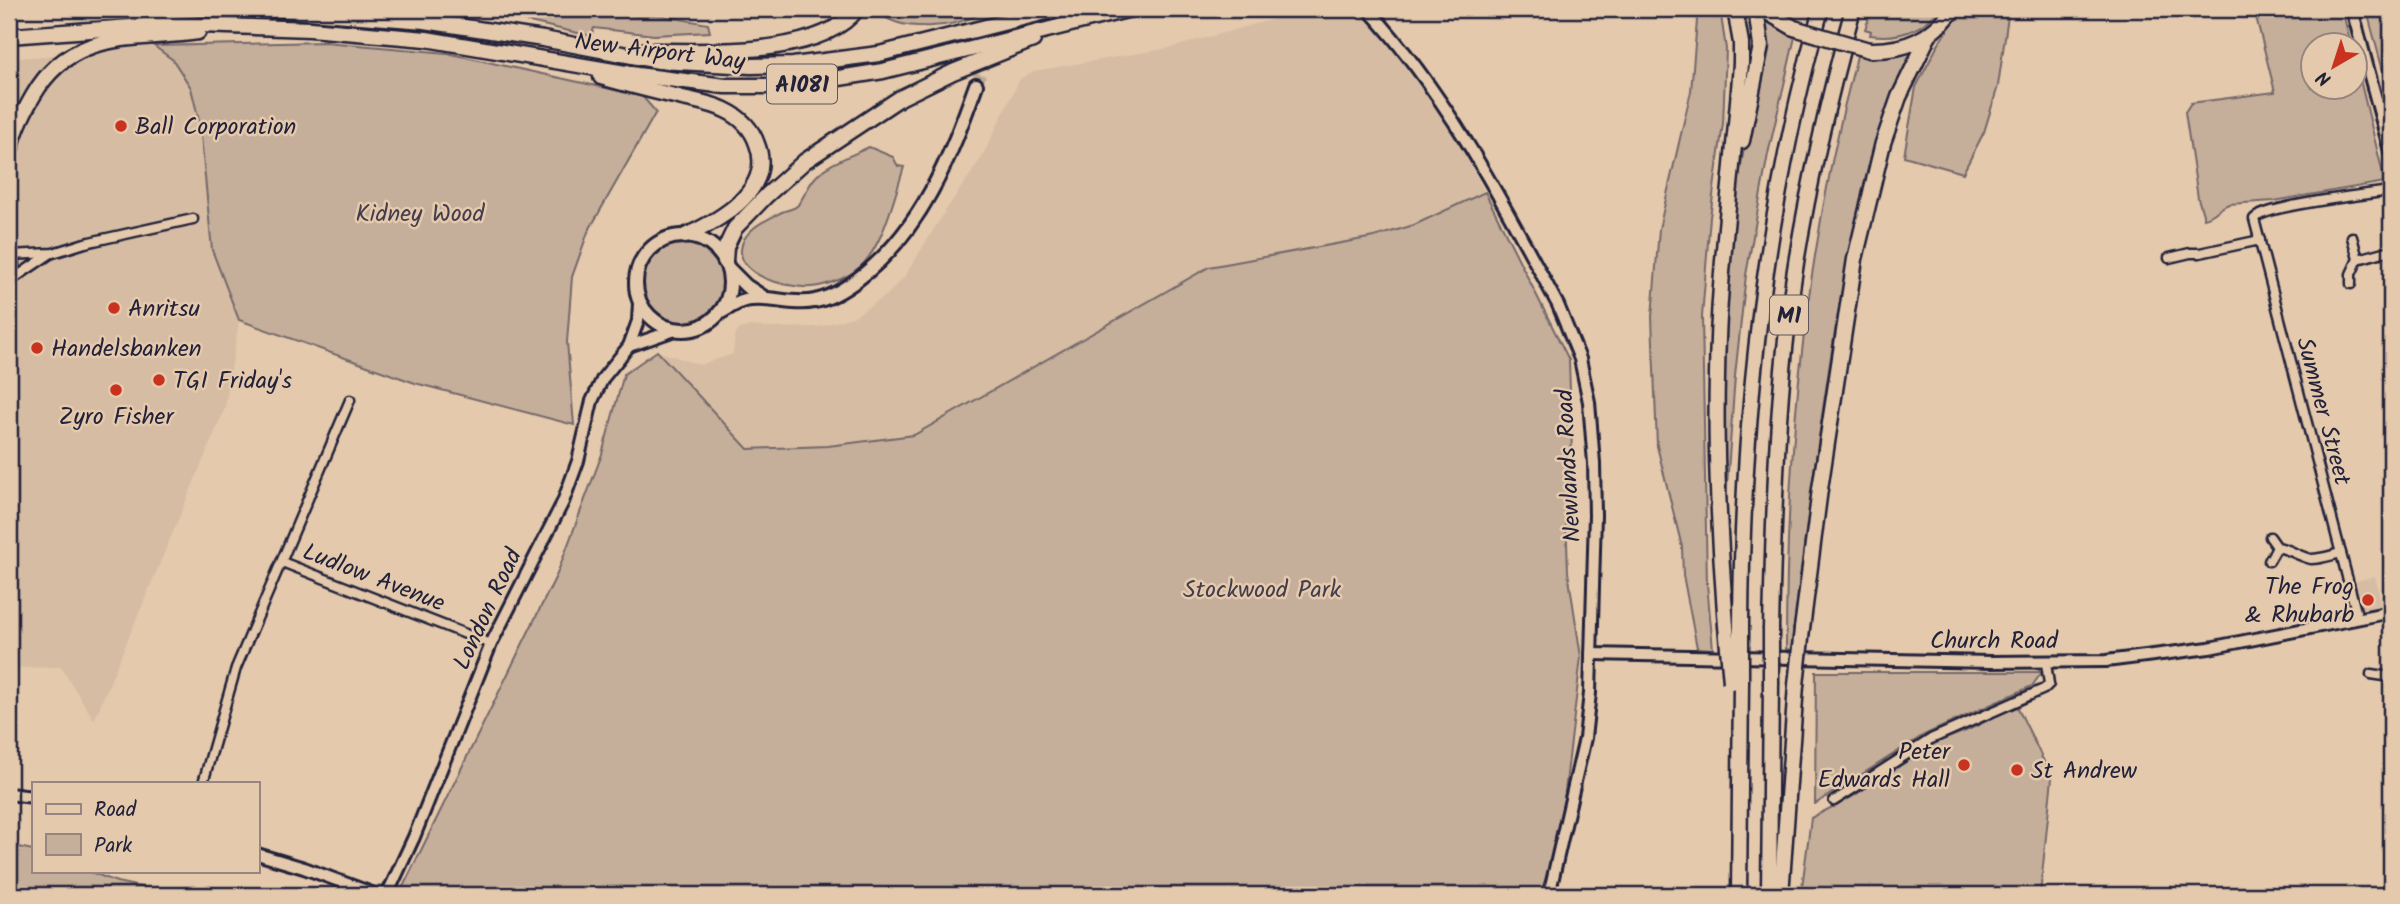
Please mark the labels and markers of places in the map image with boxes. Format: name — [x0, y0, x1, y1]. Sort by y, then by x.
place label: Ball Corporation — [135, 108, 296, 147]
marker: Ball Corporation — [113, 118, 129, 134]
place label: Anritsu — [128, 290, 201, 329]
marker: Anritsu — [106, 300, 122, 316]
place label: Handelsbanken — [51, 330, 202, 369]
marker: Handelsbanken — [29, 340, 45, 356]
place label: TGI Friday's — [173, 362, 292, 401]
marker: TGI Friday's — [151, 372, 167, 388]
marker: Zyro Fisher — [108, 382, 124, 398]
place label: Zyro Fisher — [59, 398, 175, 437]
place label: The Frog & Rhubarb — [2245, 568, 2354, 635]
marker: The Frog & Rhubarb — [2360, 592, 2376, 608]
place label: Peter Edwards Hall — [1818, 733, 1952, 800]
place label: St Andrew — [2031, 752, 2138, 791]
marker: Peter Edwards Hall — [1956, 757, 1972, 773]
marker: St Andrew — [2009, 762, 2025, 778]

